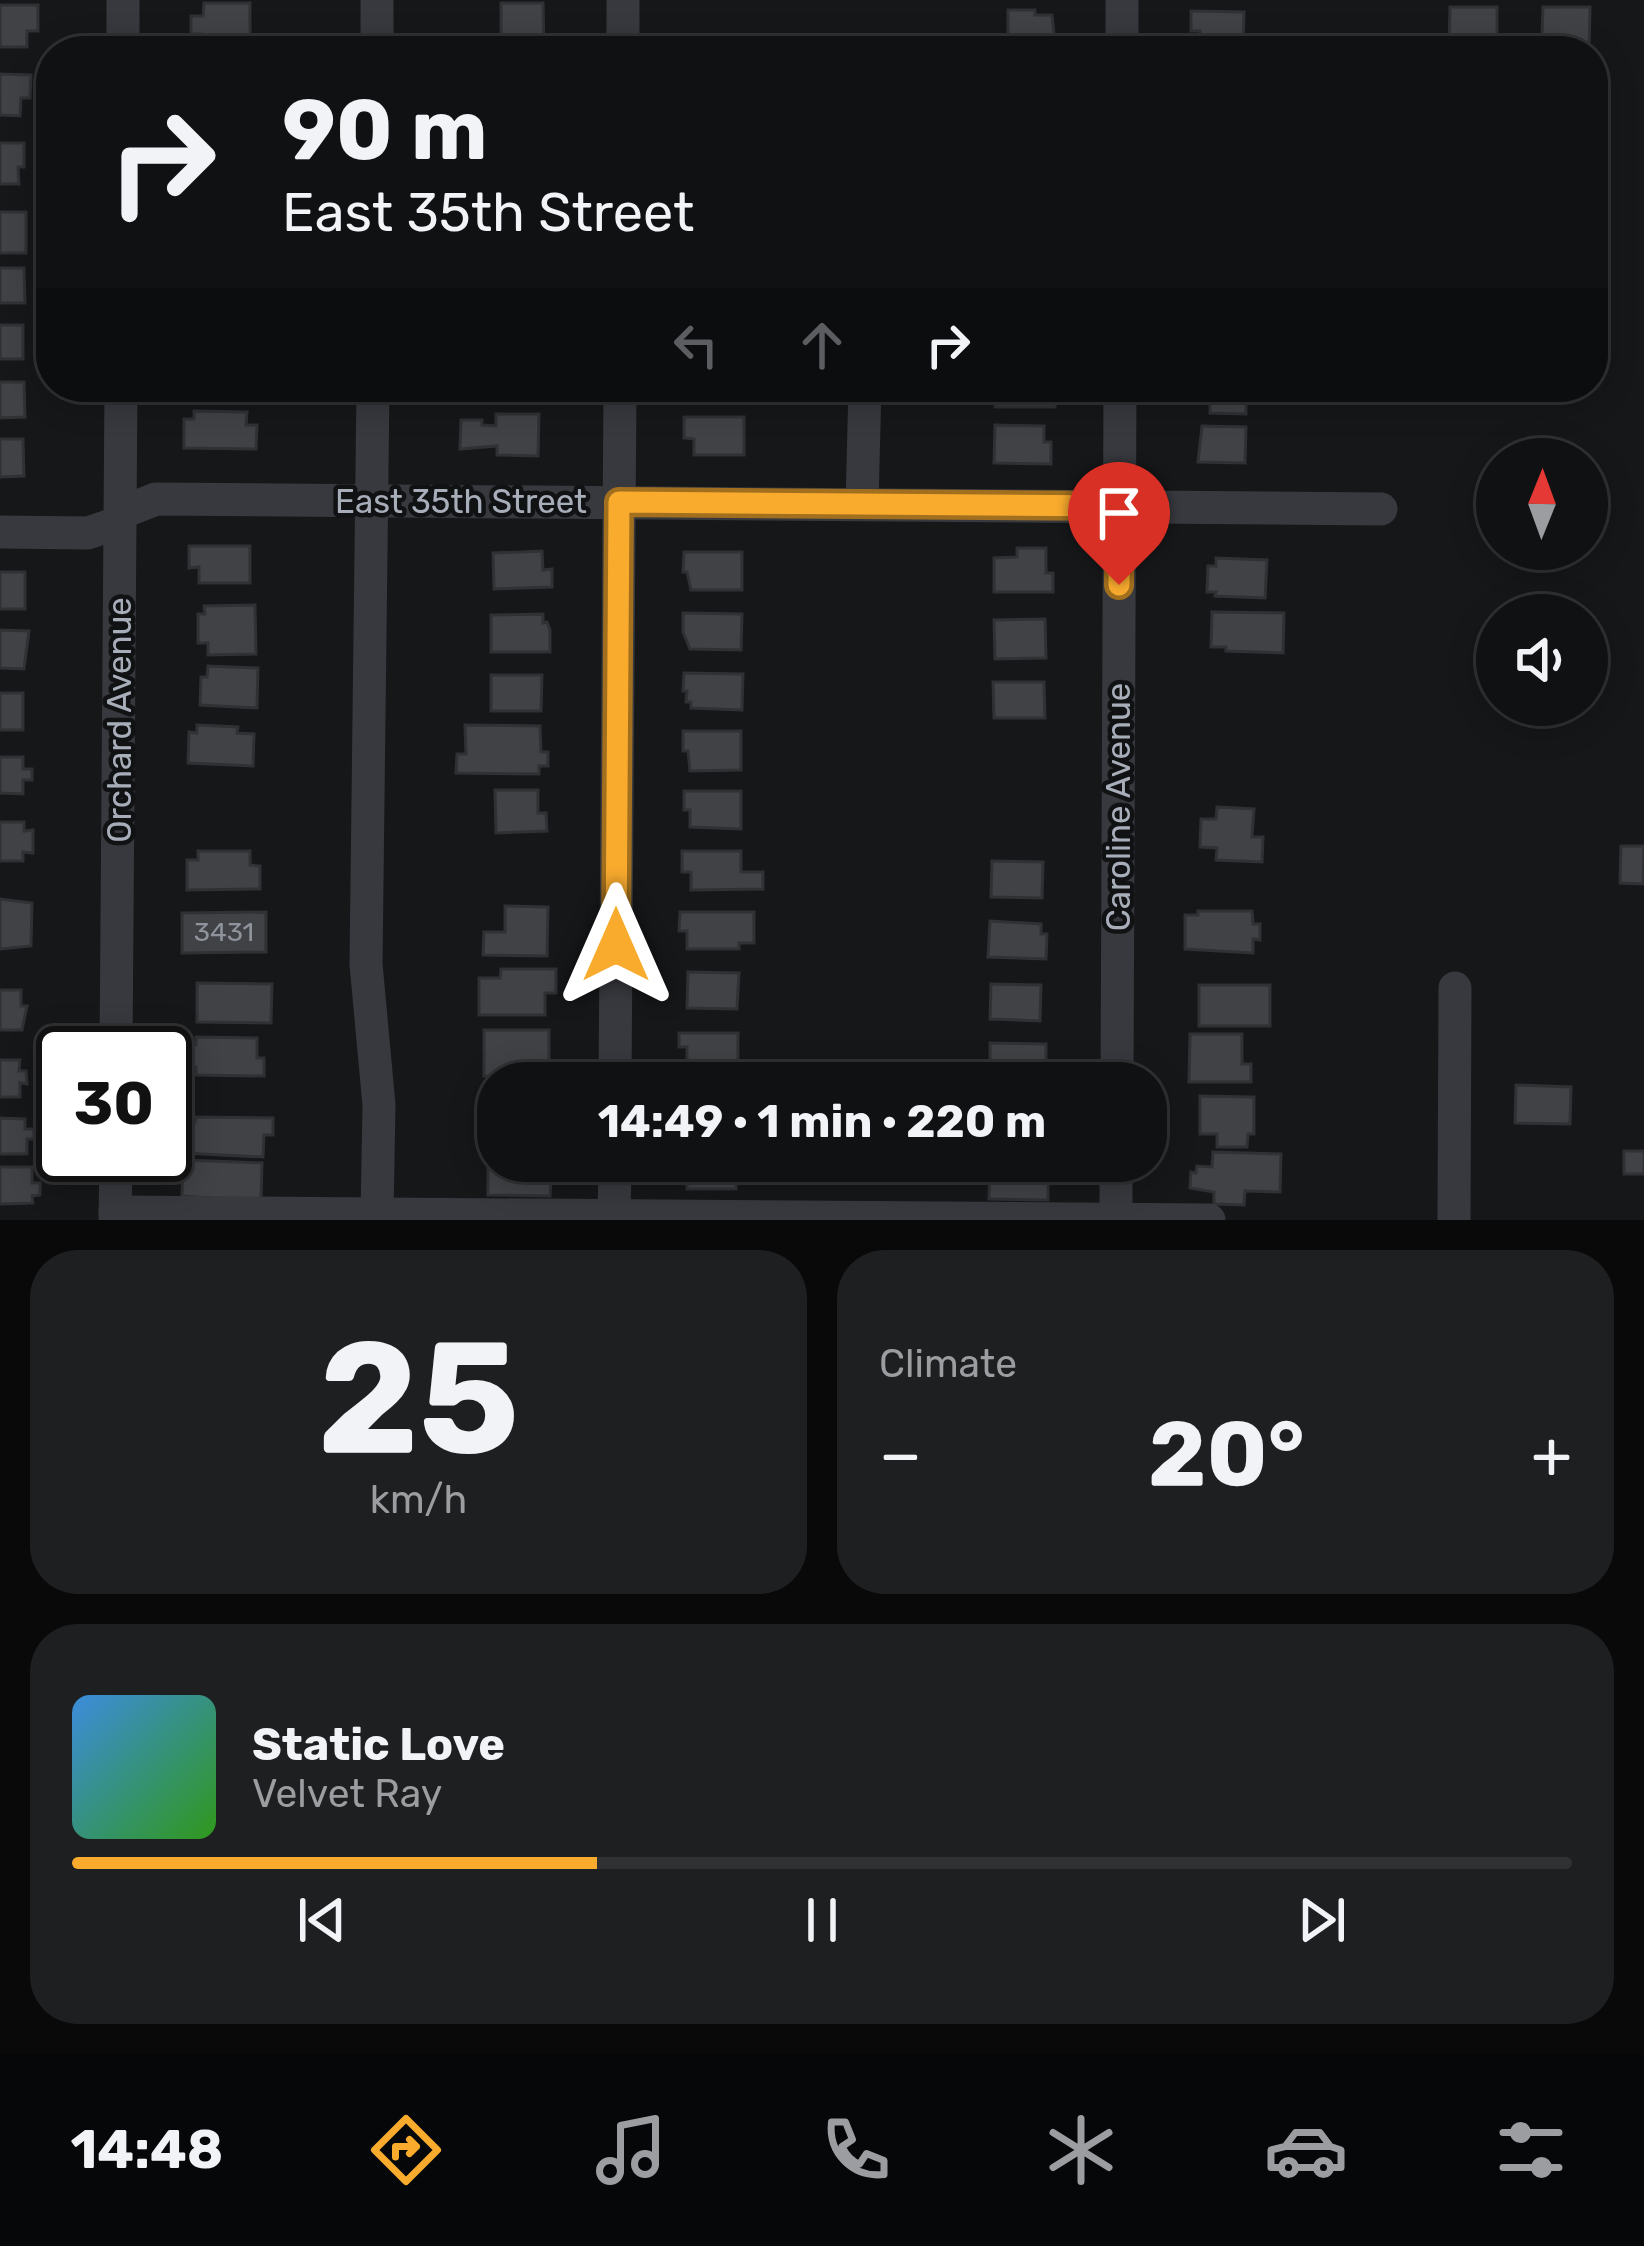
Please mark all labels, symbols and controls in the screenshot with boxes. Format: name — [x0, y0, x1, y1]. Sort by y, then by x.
text: 90 m — [282, 80, 488, 180]
icon: right — [84, 84, 240, 240]
text: East 35th Street — [282, 181, 694, 245]
icon: left — [663, 312, 729, 378]
icon: ahead — [789, 312, 855, 378]
icon: right — [915, 312, 981, 378]
north arrow — [1476, 438, 1608, 570]
map controls — [1476, 438, 1608, 726]
pin — [1068, 462, 1170, 585]
icon: arrive — [1086, 480, 1152, 546]
street label: East 35th Street — [335, 482, 587, 521]
button: sound — [1476, 594, 1608, 726]
street label: Orchard Avenue — [100, 597, 139, 843]
street label: Caroline Avenue — [1099, 683, 1138, 931]
position arrow — [553, 882, 679, 1008]
house number: 3431 — [194, 916, 254, 948]
speed limit sign: 30 — [36, 1026, 192, 1182]
text: 14:49 · 1 min · 220 m — [598, 1095, 1046, 1148]
text: 25 — [317, 1306, 520, 1491]
text: Climate — [879, 1341, 1017, 1387]
text: 20° — [1148, 1401, 1305, 1508]
text: − — [879, 1415, 922, 1494]
text: + — [1531, 1415, 1572, 1494]
text: km/h — [370, 1477, 467, 1523]
text: Static Love — [252, 1718, 505, 1771]
text: Velvet Ray — [252, 1771, 442, 1817]
icon: previous — [289, 1887, 355, 1953]
icon: pause — [789, 1887, 855, 1953]
icon: next — [1289, 1887, 1355, 1953]
icon: directions — [364, 2108, 448, 2192]
icon: music — [589, 2108, 673, 2192]
icon: phone — [814, 2108, 898, 2192]
icon: climate — [1039, 2108, 1123, 2192]
icon: car — [1264, 2108, 1348, 2192]
icon: filters — [1489, 2108, 1573, 2192]
text: 14:48 — [71, 2118, 223, 2182]

